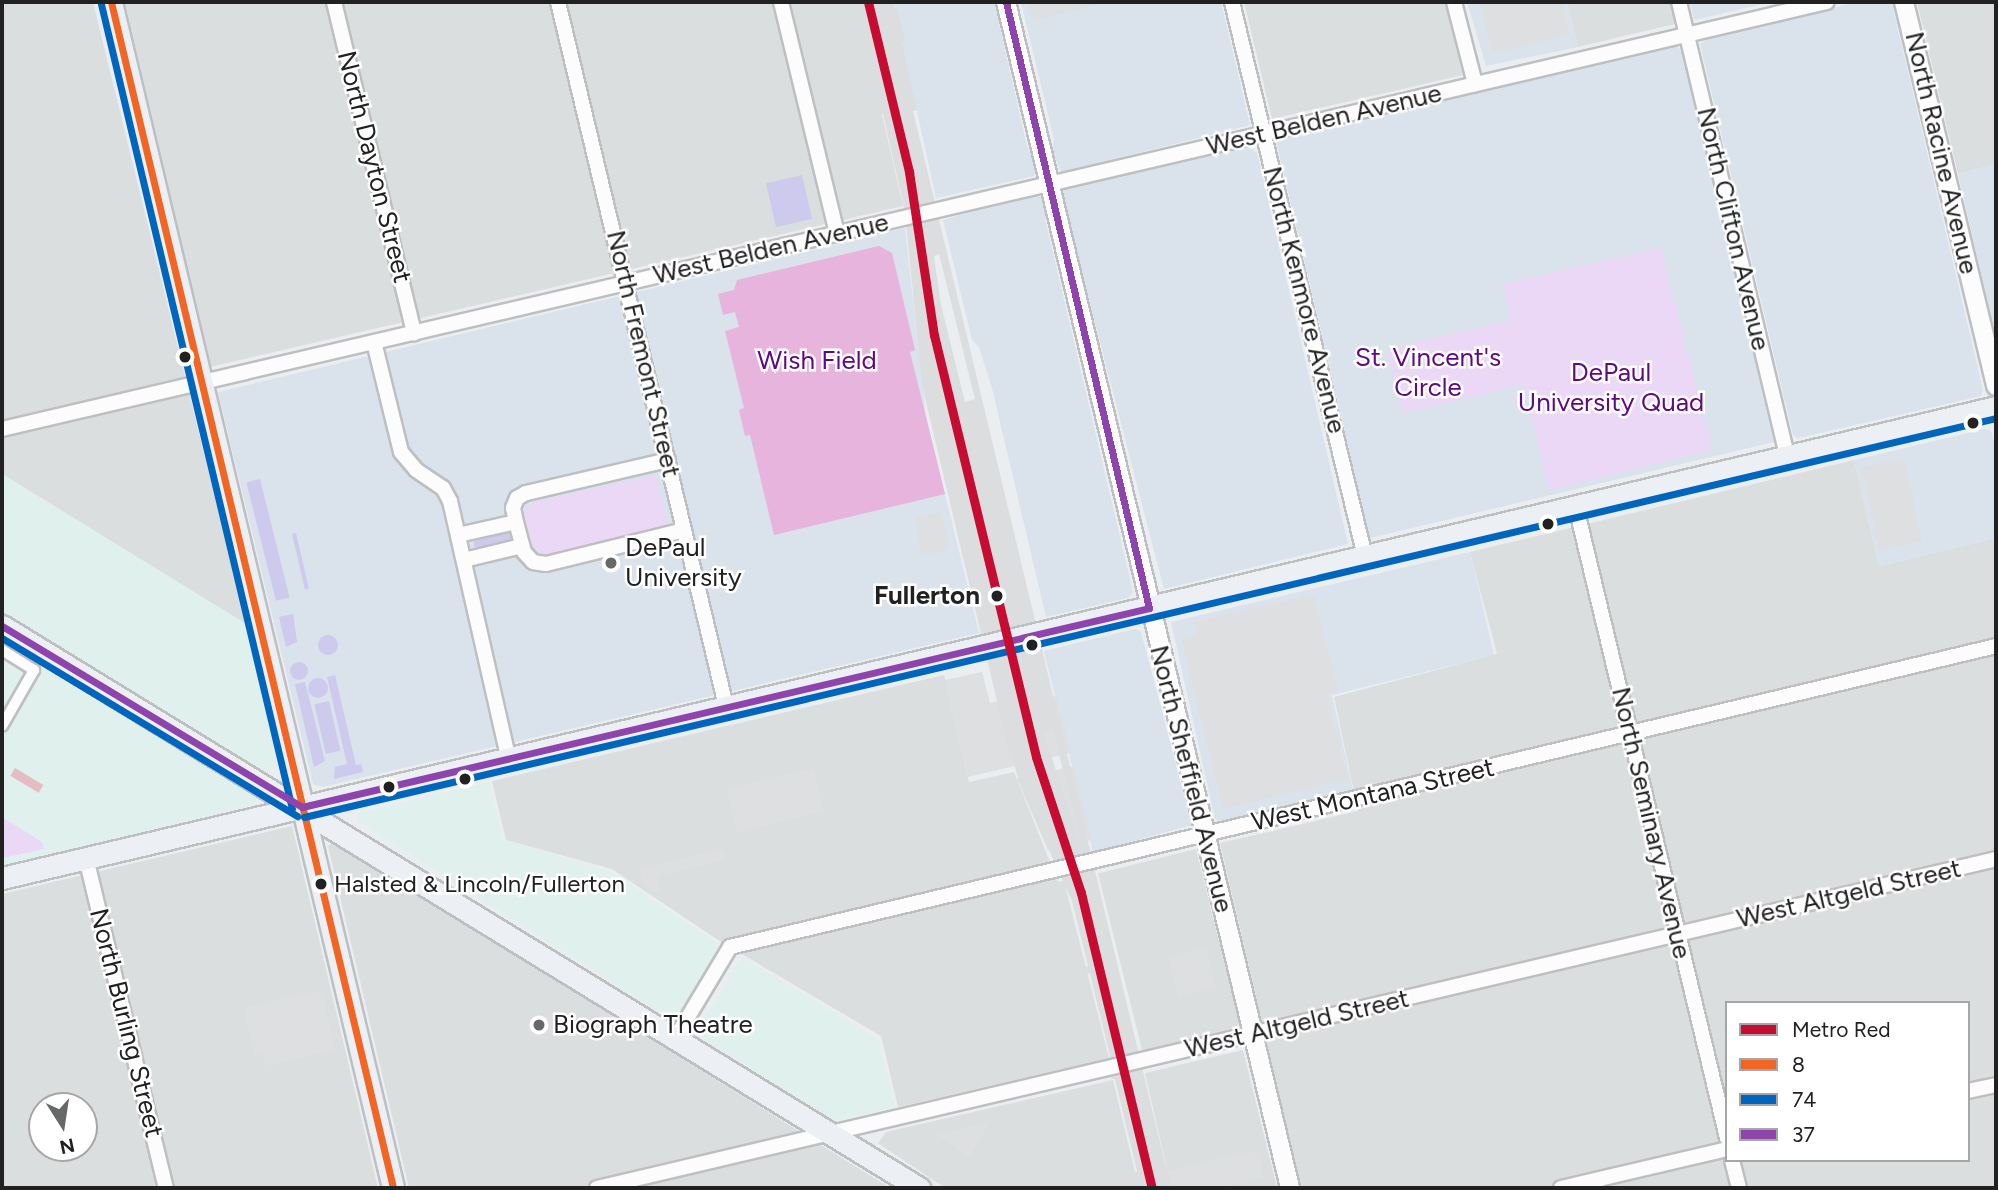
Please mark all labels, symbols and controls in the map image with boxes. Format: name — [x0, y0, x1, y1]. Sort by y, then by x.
street label: North Racine Avenue — [1898, 29, 1984, 277]
street label: North Dayton Street — [330, 48, 418, 286]
street label: West Belden Avenue — [1203, 78, 1445, 162]
street label: North Clifton Avenue — [1690, 104, 1776, 354]
street label: North Kenmore Avenue — [1256, 163, 1352, 437]
street label: West Belden Avenue — [650, 207, 892, 291]
street label: North Fremont Street — [599, 228, 687, 480]
park label: St. Vincent's Circle — [1355, 342, 1501, 404]
park label: Wish Field — [757, 345, 877, 377]
unlabelled marker — [178, 350, 192, 364]
park label: DePaul University Quad — [1518, 357, 1704, 418]
unlabelled marker — [1966, 416, 1980, 430]
unlabelled marker — [1541, 517, 1555, 531]
place label: DePaul University — [625, 532, 742, 594]
marker: DePaul University — [603, 555, 619, 571]
place label: Fullerton — [874, 580, 980, 612]
marker: Fullerton — [986, 585, 1008, 607]
unlabelled marker — [1025, 638, 1039, 652]
street label: North Sheffield Avenue — [1143, 642, 1239, 916]
street label: North Seminary Avenue — [1605, 684, 1697, 962]
street label: West Montana Street — [1249, 752, 1497, 838]
unlabelled marker — [458, 772, 472, 786]
unlabelled marker — [382, 780, 396, 794]
street label: West Altgeld Street — [1734, 853, 1964, 935]
place label: Halsted & Lincoln/Fullerton — [334, 870, 625, 898]
marker: Halsted & Lincoln/Fullerton — [314, 877, 328, 891]
street label: North Burling Street — [82, 905, 170, 1141]
street label: West Altgeld Street — [1182, 983, 1412, 1065]
legend — [1725, 1001, 1970, 1162]
place label: Biograph Theatre — [553, 1009, 753, 1041]
marker: Biograph Theatre — [531, 1017, 547, 1033]
text: Metro Red — [1792, 1017, 1891, 1042]
text: 8 — [1792, 1052, 1805, 1077]
text: 74 — [1792, 1087, 1816, 1112]
north arrow — [28, 1092, 98, 1162]
text: 37 — [1792, 1122, 1815, 1147]
text: N — [57, 1133, 77, 1159]

